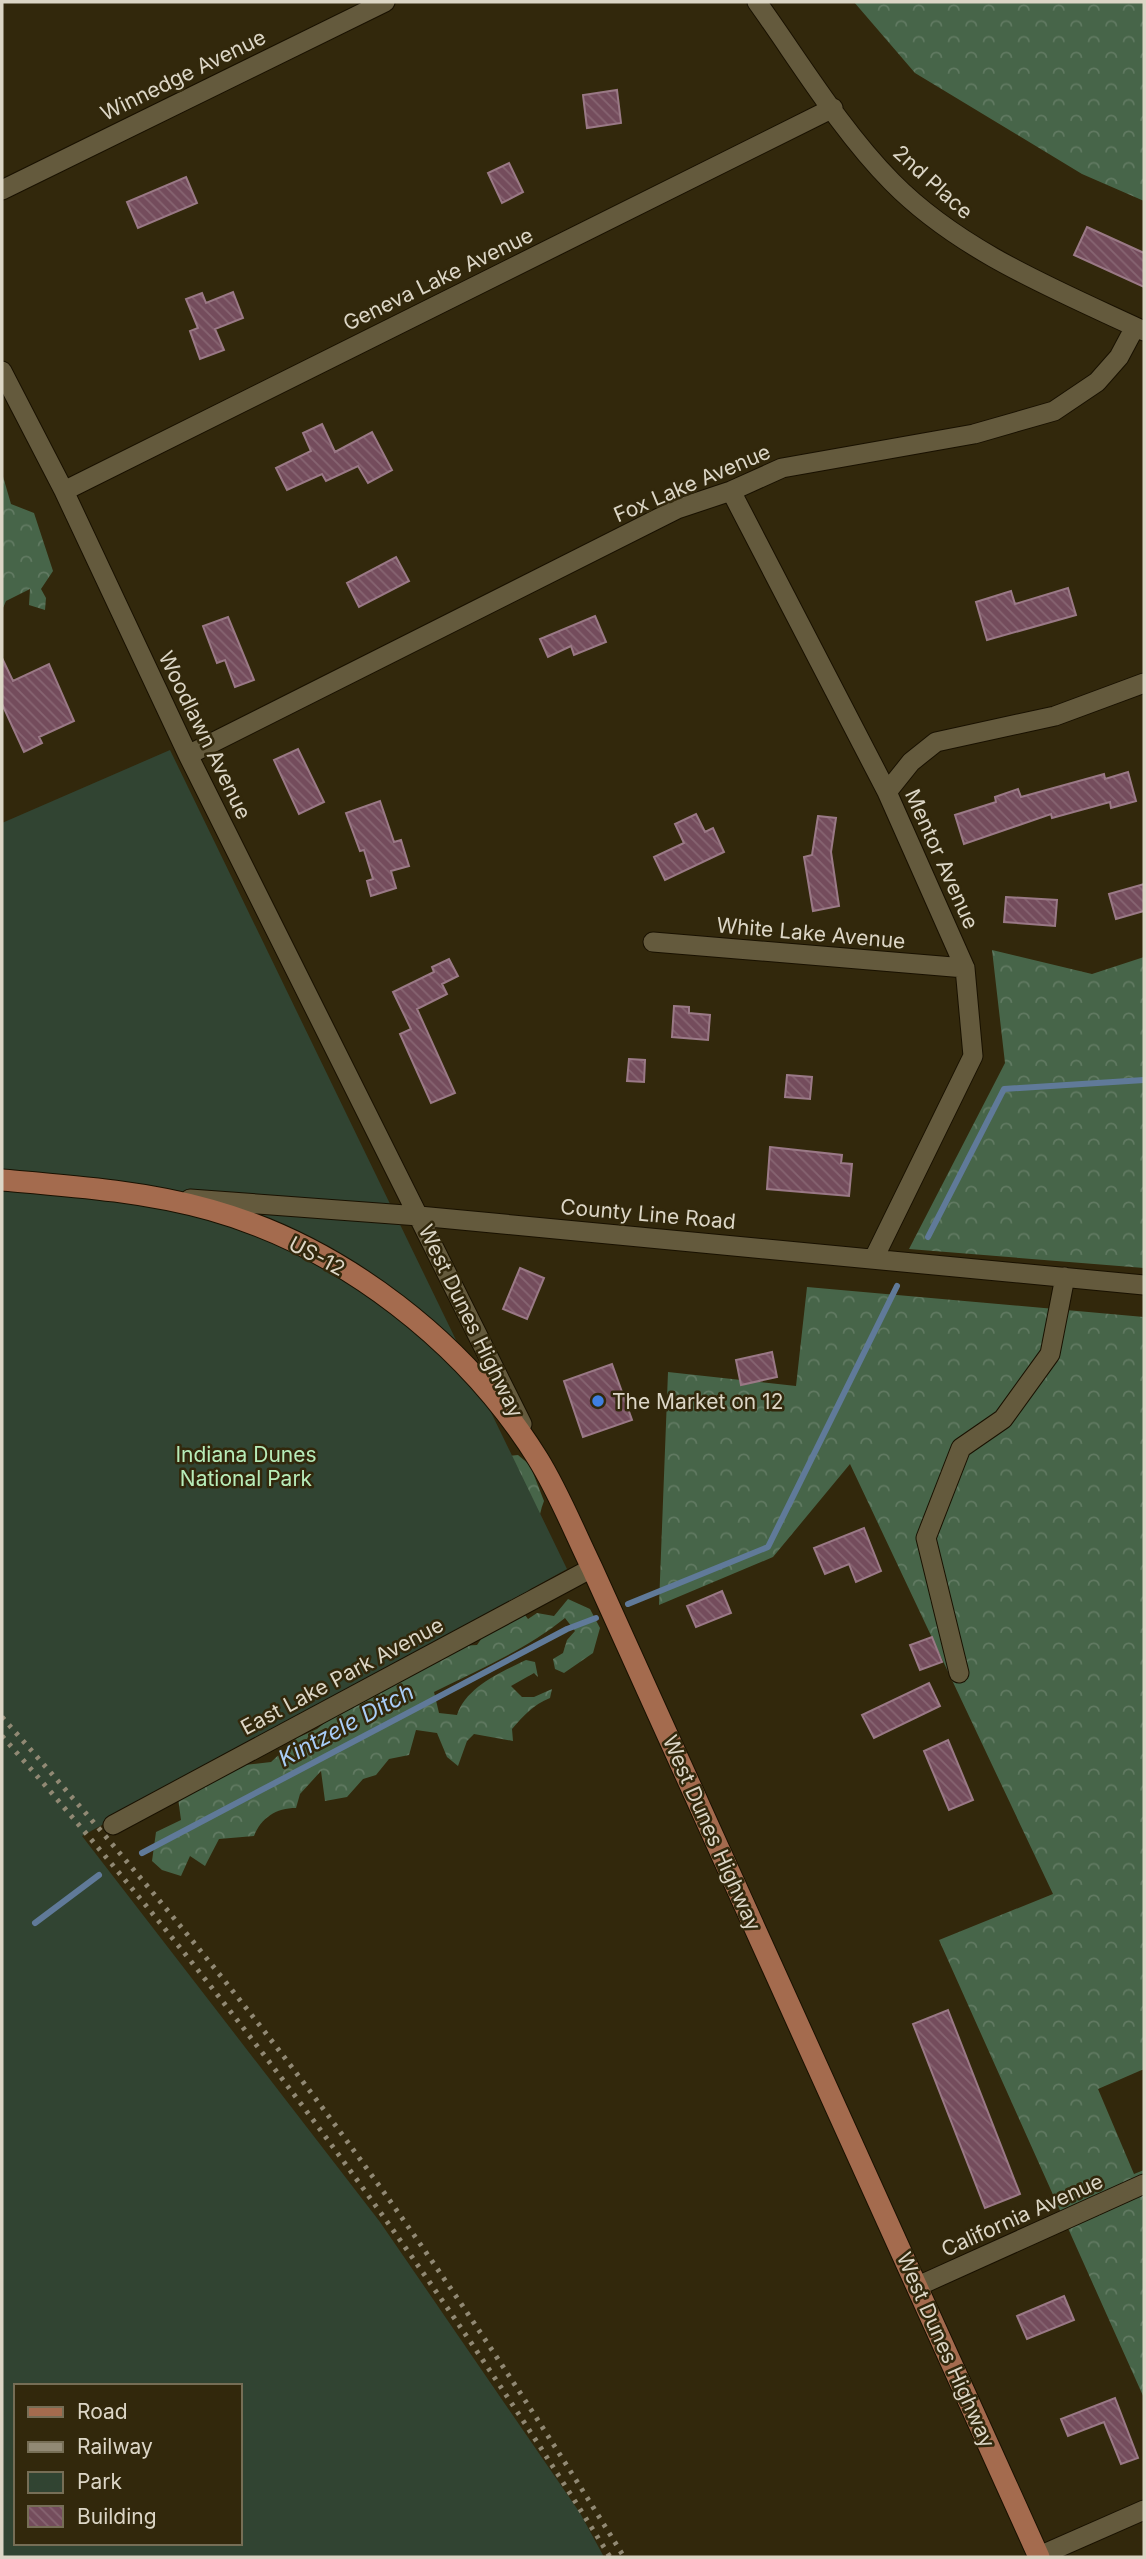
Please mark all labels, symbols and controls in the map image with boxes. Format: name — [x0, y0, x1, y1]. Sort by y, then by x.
street label: Winnedge Avenue — [96, 24, 270, 126]
street label: 2nd Place — [888, 140, 978, 224]
street label: Geneva Lake Avenue — [339, 222, 537, 336]
street label: Fox Lake Avenue — [610, 439, 774, 527]
street label: Woodlawn Avenue — [153, 647, 257, 823]
street label: Mentor Avenue — [900, 785, 984, 933]
street label: White Lake Avenue — [715, 912, 907, 954]
street label: County Line Road — [559, 1194, 737, 1234]
street label: West Dunes Highway — [413, 1221, 529, 1422]
street label: US-12 — [285, 1231, 349, 1281]
place label: The Market on 12 — [612, 1389, 783, 1414]
marker: The Market on 12 — [590, 1393, 606, 1409]
park label: Indiana Dunes National Park — [175, 1442, 317, 1491]
street label: East Lake Park Avenue — [236, 1612, 448, 1740]
water label: Kintzele Ditch — [273, 1678, 419, 1772]
street label: West Dunes Highway — [658, 1731, 766, 1935]
street label: California Avenue — [937, 2168, 1107, 2262]
street label: West Dunes Highway — [892, 2248, 1000, 2452]
legend — [14, 2384, 242, 2545]
text: Road — [77, 2399, 128, 2424]
text: Railway — [77, 2434, 153, 2459]
text: Park — [77, 2469, 122, 2494]
text: Building — [77, 2504, 157, 2529]

